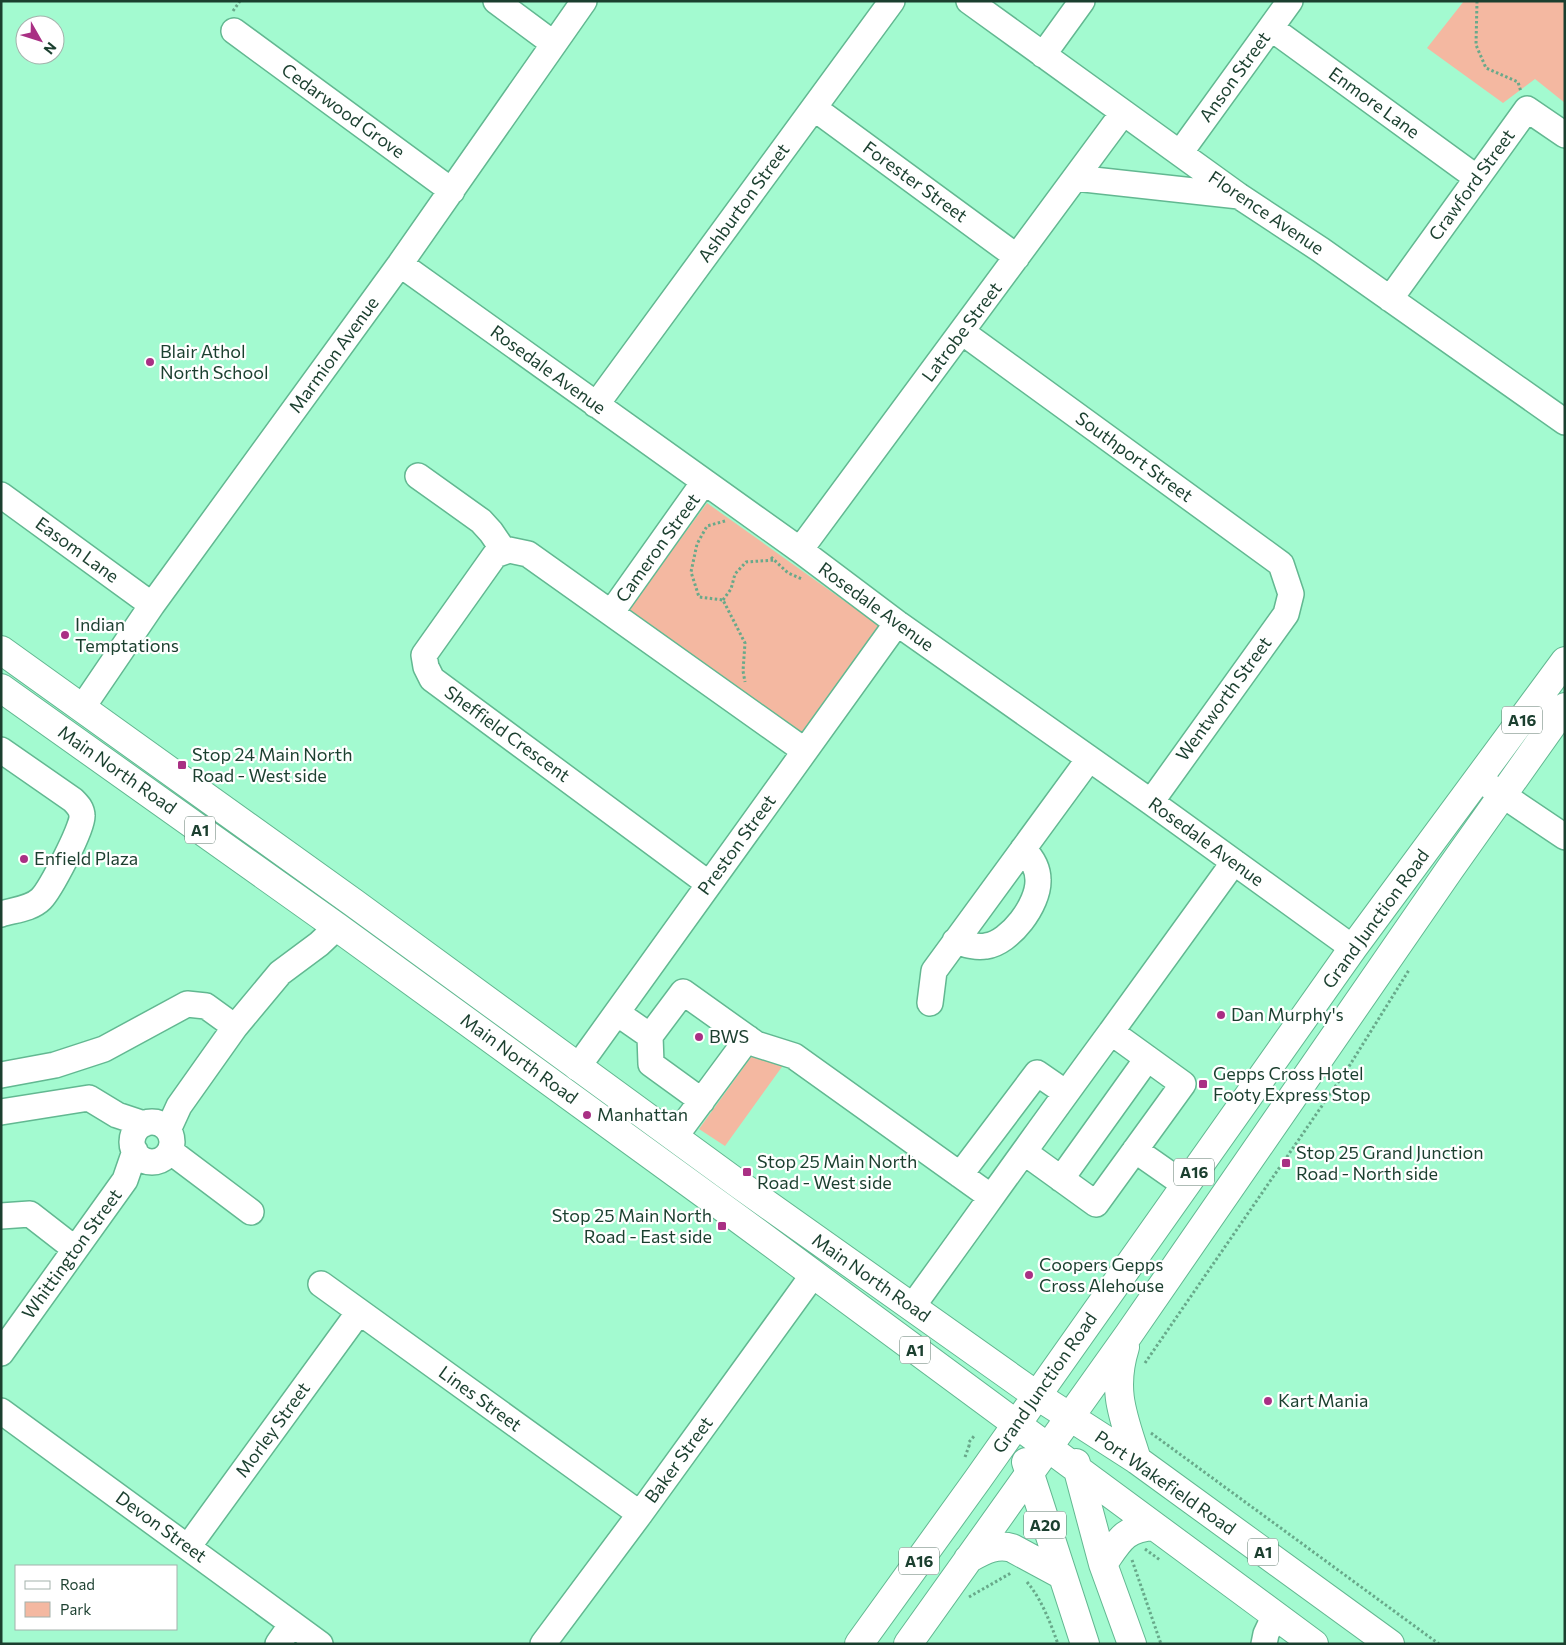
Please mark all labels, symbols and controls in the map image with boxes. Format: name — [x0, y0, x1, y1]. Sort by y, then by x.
north arrow — [15, 15, 65, 65]
street label: Anson Street — [1194, 27, 1274, 126]
text: N — [41, 39, 60, 58]
street label: Cedarwood Grove — [278, 58, 410, 162]
street label: Enmore Lane — [1325, 62, 1424, 142]
street label: Crawford Street — [1424, 125, 1519, 244]
street label: Forester Street — [859, 136, 972, 226]
street label: Ashburton Street — [693, 139, 794, 266]
street label: Florence Avenue — [1205, 166, 1328, 259]
street label: Latrobe Street — [917, 277, 1006, 386]
street label: Marmion Avenue — [284, 292, 383, 417]
street label: Rosedale Avenue — [487, 320, 610, 418]
place label: Blair Athol North School — [160, 340, 269, 383]
marker: Blair Athol North School — [144, 356, 156, 368]
street label: Southport Street — [1072, 406, 1197, 506]
street label: Cameron Street — [610, 489, 704, 606]
street label: Easom Lane — [32, 512, 124, 587]
street label: Rosedale Avenue — [815, 557, 938, 655]
place label: Indian Temptations — [75, 613, 179, 656]
marker: Indian Temptations — [59, 629, 71, 641]
street label: Wentworth Street — [1171, 632, 1276, 765]
street label: Sheffield Crescent — [441, 680, 575, 786]
road number: A16 — [1502, 706, 1542, 734]
street label: Main North Road — [54, 720, 181, 818]
place label: Stop 24 Main North Road - West side — [192, 743, 352, 786]
marker: Stop 24 Main North Road - West side — [176, 759, 188, 771]
street label: Preston Street — [692, 790, 780, 899]
street label: Rosedale Avenue — [1145, 792, 1268, 890]
road number: A1 — [185, 816, 215, 844]
street label: Grand Junction Road — [1317, 844, 1433, 992]
place label: Enfield Plaza — [34, 847, 138, 869]
marker: Enfield Plaza — [18, 853, 30, 865]
place label: Dan Murphy's — [1231, 1003, 1344, 1025]
street label: Main North Road — [457, 1008, 583, 1108]
marker: Dan Murphy's — [1215, 1009, 1227, 1021]
place label: BWS — [709, 1025, 749, 1047]
marker: BWS — [693, 1031, 705, 1043]
place label: Gepps Cross Hotel Footy Express Stop — [1213, 1062, 1371, 1105]
marker: Gepps Cross Hotel Footy Express Stop — [1197, 1078, 1209, 1090]
place label: Manhattan — [597, 1103, 688, 1125]
marker: Manhattan — [581, 1109, 593, 1121]
place label: Stop 25 Grand Junction Road - North side — [1296, 1141, 1484, 1184]
place label: Stop 25 Main North Road - West side — [757, 1150, 917, 1193]
marker: Stop 25 Grand Junction Road - North side — [1280, 1157, 1292, 1169]
road number: A16 — [1174, 1158, 1214, 1186]
marker: Stop 25 Main North Road - West side — [741, 1166, 753, 1178]
street label: Whittington Street — [17, 1184, 126, 1323]
place label: Stop 25 Main North Road - East side — [552, 1204, 712, 1247]
marker: Stop 25 Main North Road - East side — [716, 1220, 728, 1232]
street label: Main North Road — [808, 1228, 935, 1326]
place label: Coopers Gepps Cross Alehouse — [1039, 1253, 1164, 1296]
marker: Coopers Gepps Cross Alehouse — [1023, 1269, 1035, 1281]
street label: Grand Junction Road — [987, 1308, 1101, 1457]
road number: A1 — [900, 1336, 930, 1364]
street label: Lines Street — [435, 1361, 526, 1436]
street label: Morley Street — [230, 1377, 314, 1481]
place label: Kart Mania — [1278, 1389, 1368, 1411]
marker: Kart Mania — [1262, 1395, 1274, 1407]
street label: Baker Street — [639, 1412, 717, 1507]
street label: Port Wakefield Road — [1091, 1425, 1240, 1539]
street label: Devon Street — [112, 1486, 211, 1566]
road number: A20 — [1024, 1512, 1066, 1538]
road number: A1 — [1248, 1538, 1278, 1565]
road number: A16 — [899, 1548, 939, 1574]
legend — [15, 1565, 178, 1630]
text: Road — [60, 1575, 95, 1593]
text: Park — [60, 1600, 91, 1618]

